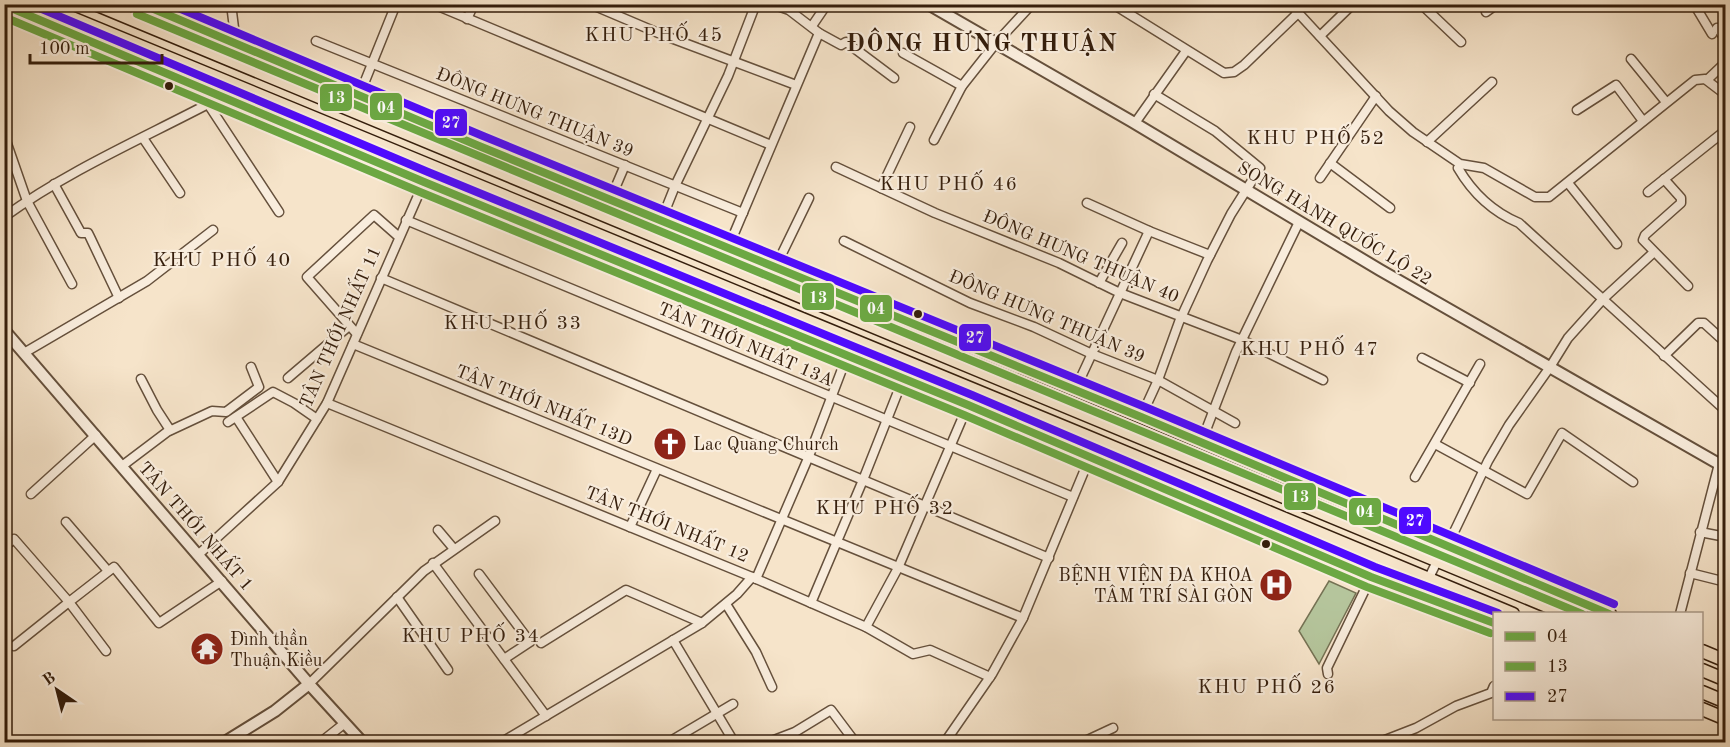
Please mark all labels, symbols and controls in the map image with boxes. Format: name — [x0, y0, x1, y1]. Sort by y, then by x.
district label: KHU PHỐ 45 — [584, 21, 724, 46]
scale bar — [30, 27, 162, 65]
district label: ĐÔNG HƯNG THUẬN — [846, 27, 1118, 57]
text: 100 m — [39, 40, 90, 58]
street label: ĐÔNG HƯNG THUẬN 39 — [433, 61, 637, 161]
unlabelled marker — [163, 80, 175, 92]
line badge: 13 — [319, 83, 353, 112]
text: 13 — [327, 91, 345, 107]
line badge: 04 — [369, 92, 403, 121]
text: 04 — [377, 101, 395, 117]
line badge: 27 — [434, 108, 468, 137]
text: 27 — [442, 116, 460, 132]
district label: KHU PHỐ 52 — [1246, 124, 1386, 149]
street label: SONG HÀNH QUỐC LỘ 22 — [1234, 154, 1438, 289]
district label: KHU PHỐ 46 — [879, 170, 1019, 195]
street label: ĐÔNG HƯNG THUẬN 40 — [980, 204, 1183, 306]
street label: TÂN THỚI NHẤT 11 — [292, 241, 385, 411]
district label: KHU PHỐ 40 — [152, 246, 292, 271]
street label: ĐÔNG HƯNG THUẬN 39 — [946, 264, 1149, 366]
line badge: 13 — [801, 282, 835, 311]
line badge: 04 — [859, 294, 893, 323]
street label: TÂN THỚI NHẤT 13A — [655, 297, 837, 391]
text: 04 — [867, 302, 885, 318]
unlabelled marker — [912, 308, 924, 320]
district label: KHU PHỐ 33 — [443, 309, 583, 334]
line badge: 27 — [958, 323, 992, 352]
text: 27 — [966, 331, 984, 347]
district label: KHU PHỐ 47 — [1240, 335, 1380, 360]
street label: TÂN THỚI NHẤT 13D — [453, 357, 637, 450]
church icon: Lac Quang Church — [652, 426, 688, 462]
place label: Lac Quang Church — [693, 436, 839, 454]
street label: TÂN THỚI NHẤT 1 — [135, 455, 260, 595]
street label: TÂN THỚI NHẤT 12 — [582, 478, 753, 566]
line badge: 13 — [1283, 482, 1317, 511]
text: 13 — [1291, 490, 1309, 506]
district label: KHU PHỐ 32 — [815, 494, 955, 519]
line badge: 04 — [1348, 497, 1382, 526]
text: 04 — [1356, 505, 1374, 521]
line badge: 27 — [1398, 506, 1432, 535]
text: 27 — [1406, 514, 1424, 530]
unlabelled marker — [1260, 538, 1272, 550]
place label: BỆNH VIỆN ĐA KHOA TÂM TRÍ SÀI GÒN — [1058, 563, 1253, 606]
hospital icon: BỆNH VIỆN ĐA KHOA TÂM TRÍ SÀI GÒN — [1258, 567, 1294, 603]
legend — [1493, 612, 1703, 720]
district label: KHU PHỐ 34 — [401, 622, 541, 647]
place label: Đình thần Thuận Kiều — [230, 628, 323, 670]
text: 04 — [1547, 628, 1568, 646]
temple icon: Đình thần Thuận Kiều — [189, 631, 225, 667]
text: 13 — [1547, 658, 1568, 676]
north arrow — [27, 660, 87, 720]
text: B — [40, 670, 59, 689]
district label: KHU PHỐ 26 — [1197, 673, 1337, 698]
text: 27 — [1547, 688, 1568, 706]

